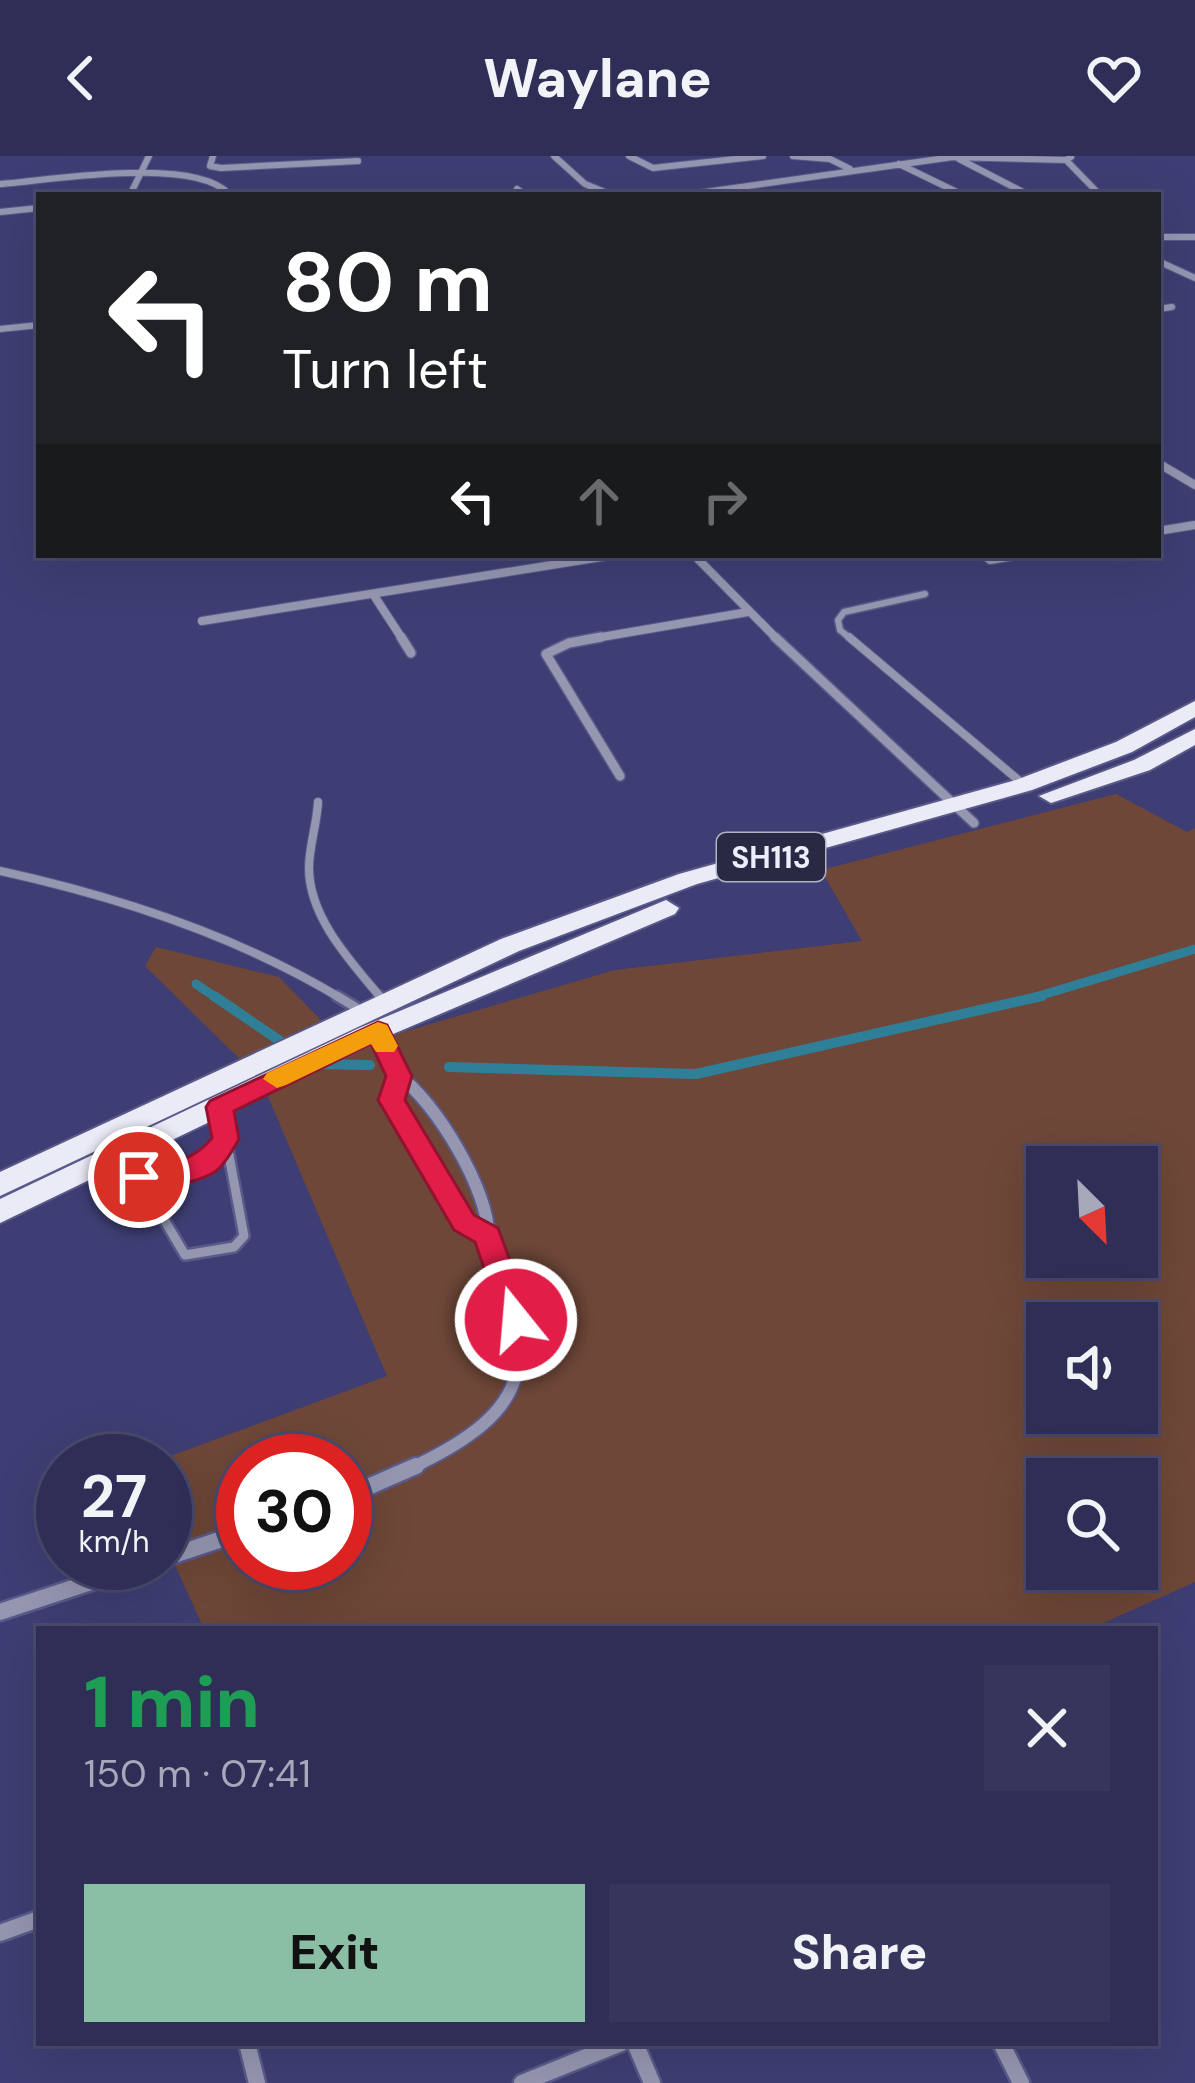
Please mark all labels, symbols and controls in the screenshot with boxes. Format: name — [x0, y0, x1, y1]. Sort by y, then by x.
text: Waylane — [483, 43, 712, 114]
icon: back — [48, 45, 114, 111]
icon: heart — [1081, 45, 1147, 111]
text: 80 m — [282, 228, 493, 337]
icon: left — [84, 240, 240, 396]
text: Turn left — [282, 334, 488, 405]
icon: left — [440, 468, 506, 534]
icon: ahead — [566, 468, 632, 534]
icon: right — [692, 468, 758, 534]
road number: SH113 — [717, 833, 825, 881]
pin — [88, 1126, 190, 1228]
icon: arrive — [106, 1144, 172, 1210]
north arrow — [1026, 1146, 1158, 1278]
map controls — [1026, 1146, 1158, 1590]
position arrow — [453, 1257, 579, 1383]
button: sound — [1026, 1302, 1158, 1434]
speed limit sign: 30 — [216, 1434, 372, 1590]
text: 27 — [81, 1457, 147, 1536]
button: search — [1026, 1458, 1158, 1590]
text: km/h — [79, 1522, 149, 1561]
text: 1 min — [84, 1656, 260, 1749]
button: close — [984, 1665, 1110, 1791]
text: 150 m · 07:41 — [84, 1748, 311, 1799]
button: Exit — [84, 1884, 585, 2022]
button: Share — [609, 1884, 1110, 2022]

